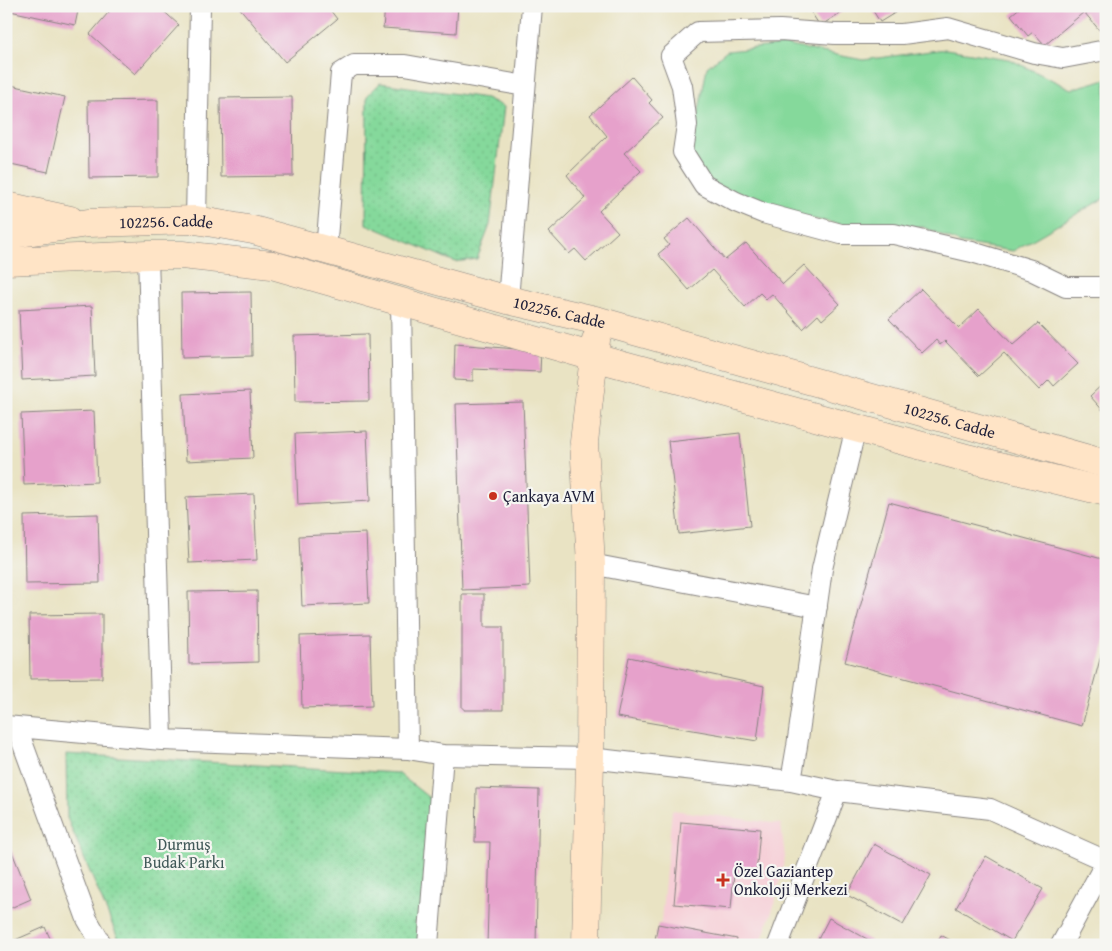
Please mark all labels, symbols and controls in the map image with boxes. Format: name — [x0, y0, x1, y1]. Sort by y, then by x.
street label: 102256. Cadde — [119, 208, 215, 235]
street label: 102256. Cadde — [511, 290, 609, 334]
street label: 102256. Cadde — [901, 396, 998, 444]
place label: Çankaya AVM — [503, 484, 595, 508]
marker: Çankaya AVM — [487, 490, 499, 502]
park label: Durmuş Budak Parkı — [144, 832, 225, 874]
place label: Özel Gaziantep Onkoloji Merkezi — [734, 859, 848, 901]
marker: Özel Gaziantep Onkoloji Merkezi — [716, 873, 730, 887]

